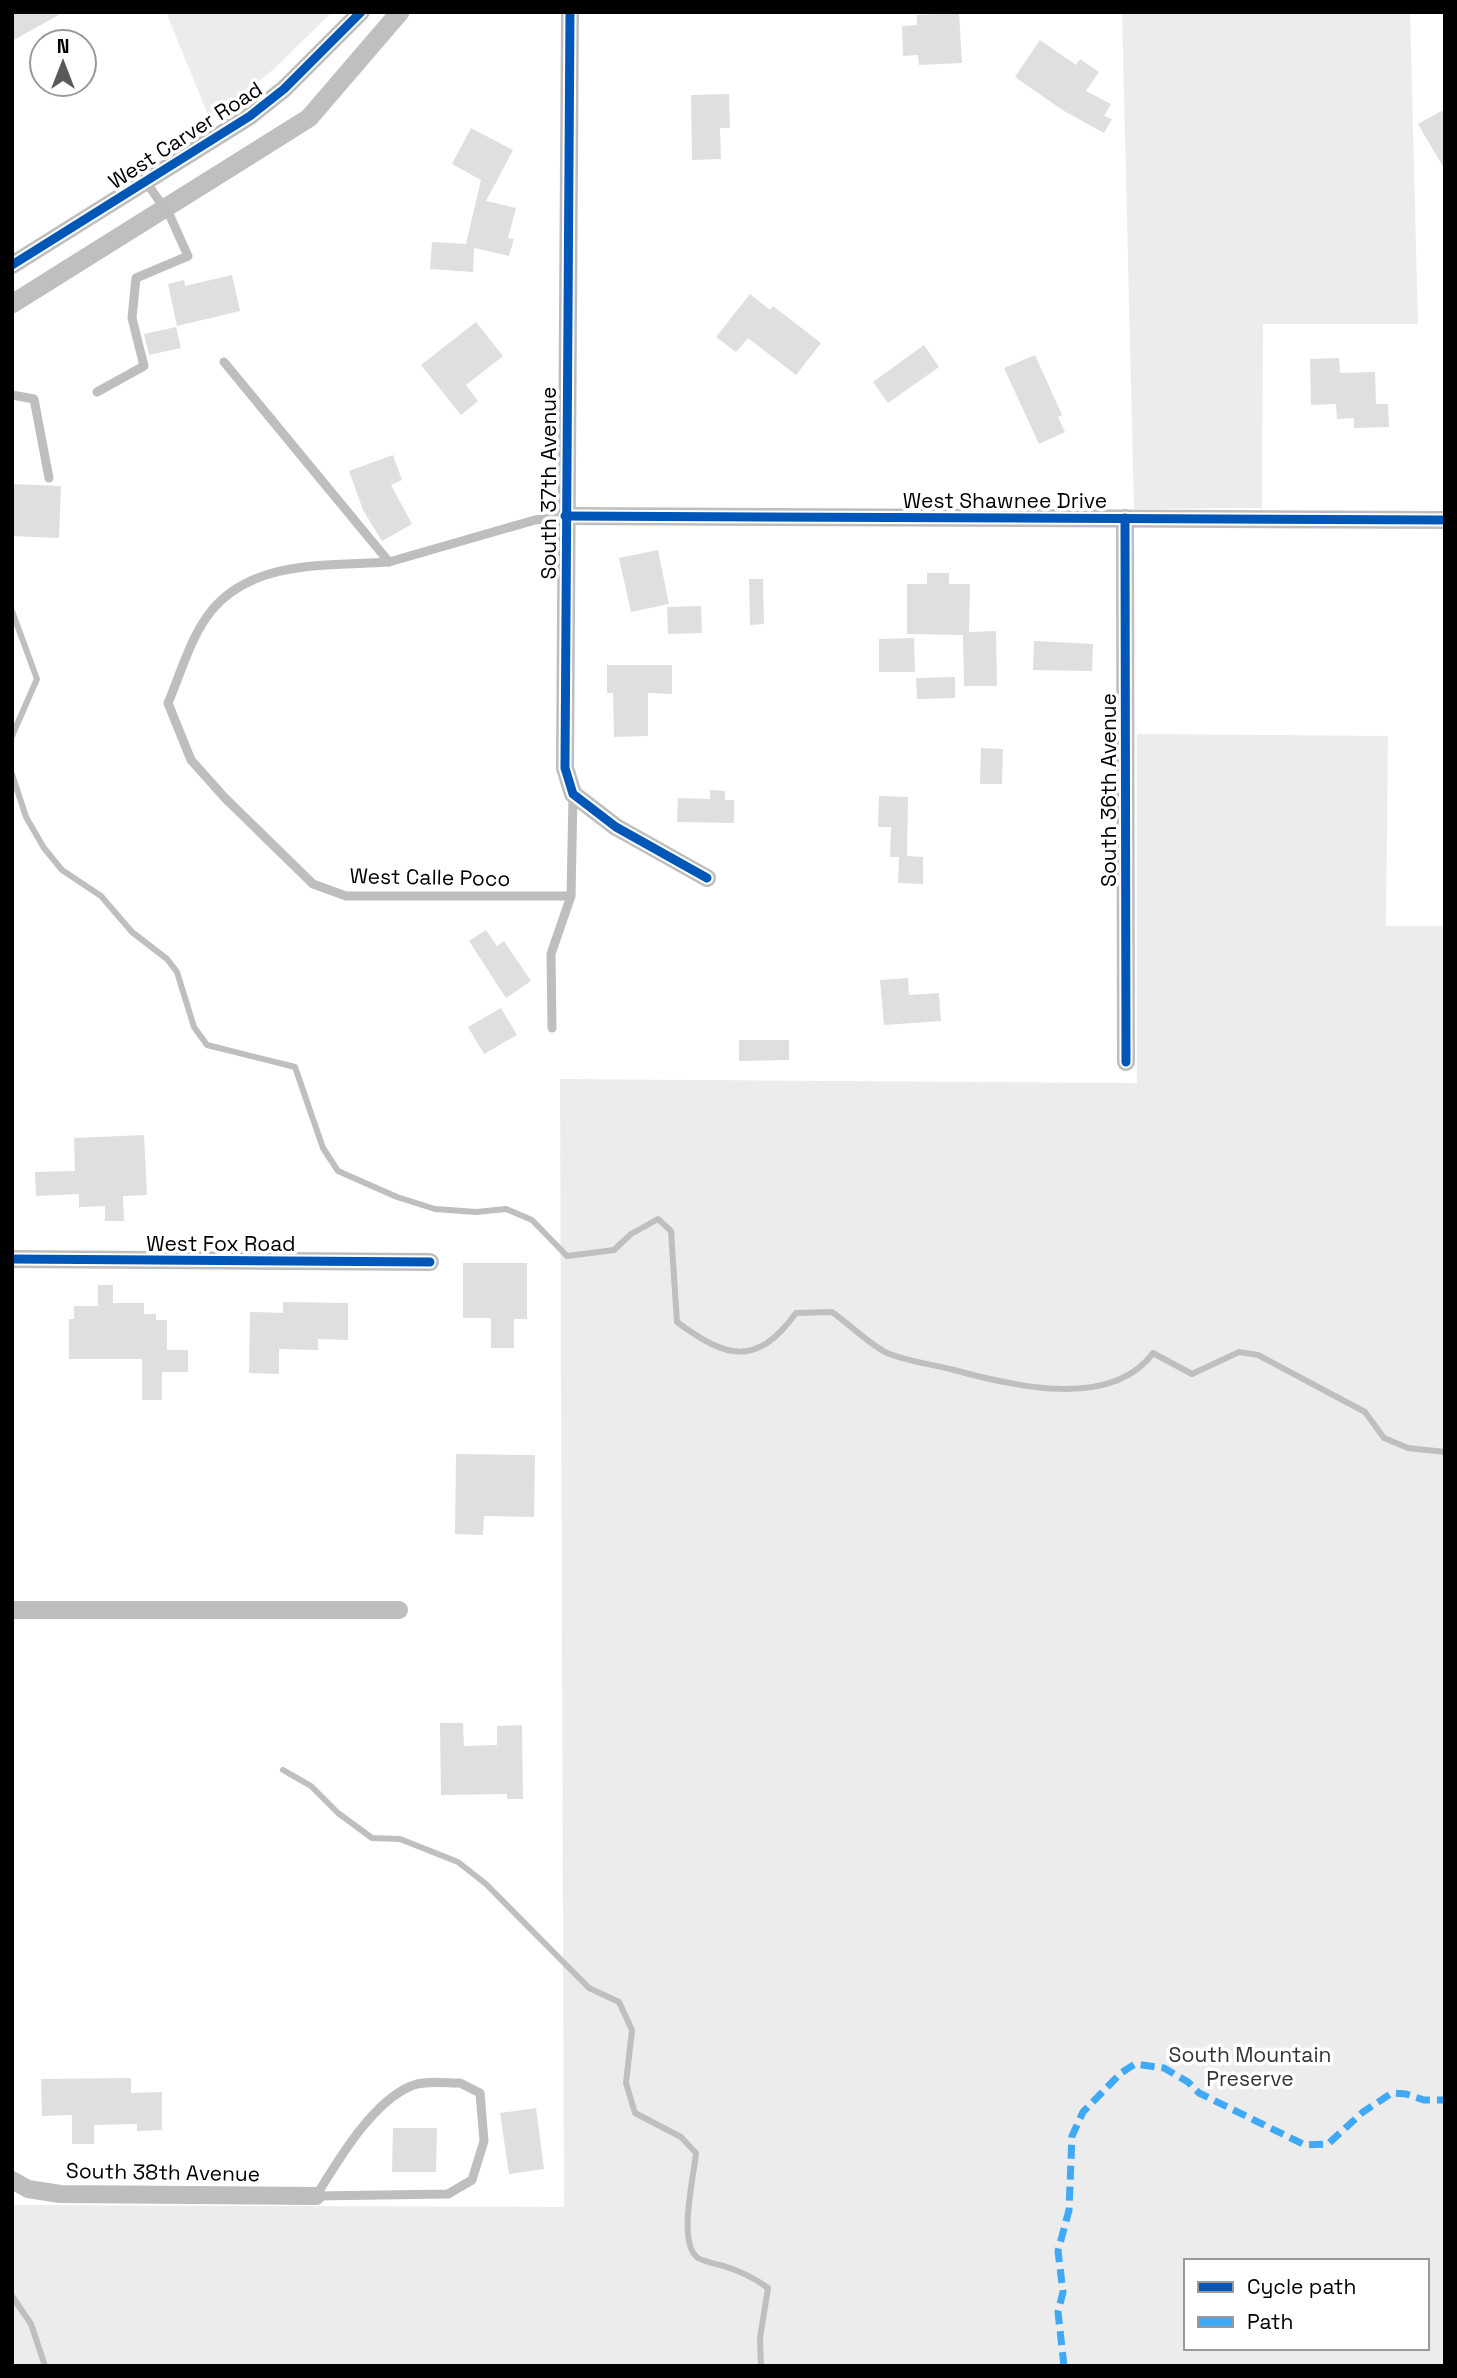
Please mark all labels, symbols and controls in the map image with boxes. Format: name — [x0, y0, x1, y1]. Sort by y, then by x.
north arrow — [28, 28, 98, 98]
text: N — [57, 34, 69, 59]
street label: West Carver Road — [103, 75, 267, 195]
street label: South 37th Avenue — [535, 387, 562, 579]
street label: West Shawnee Drive — [903, 487, 1107, 514]
street label: South 36th Avenue — [1095, 693, 1122, 887]
street label: West Calle Poco — [349, 862, 511, 892]
street label: West Fox Road — [146, 1230, 296, 1257]
park label: South Mountain Preserve — [1169, 2041, 1331, 2092]
street label: South 38th Avenue — [66, 2157, 260, 2187]
legend — [1184, 2259, 1429, 2350]
text: Cycle path — [1247, 2273, 1356, 2300]
text: Path — [1247, 2308, 1293, 2335]

